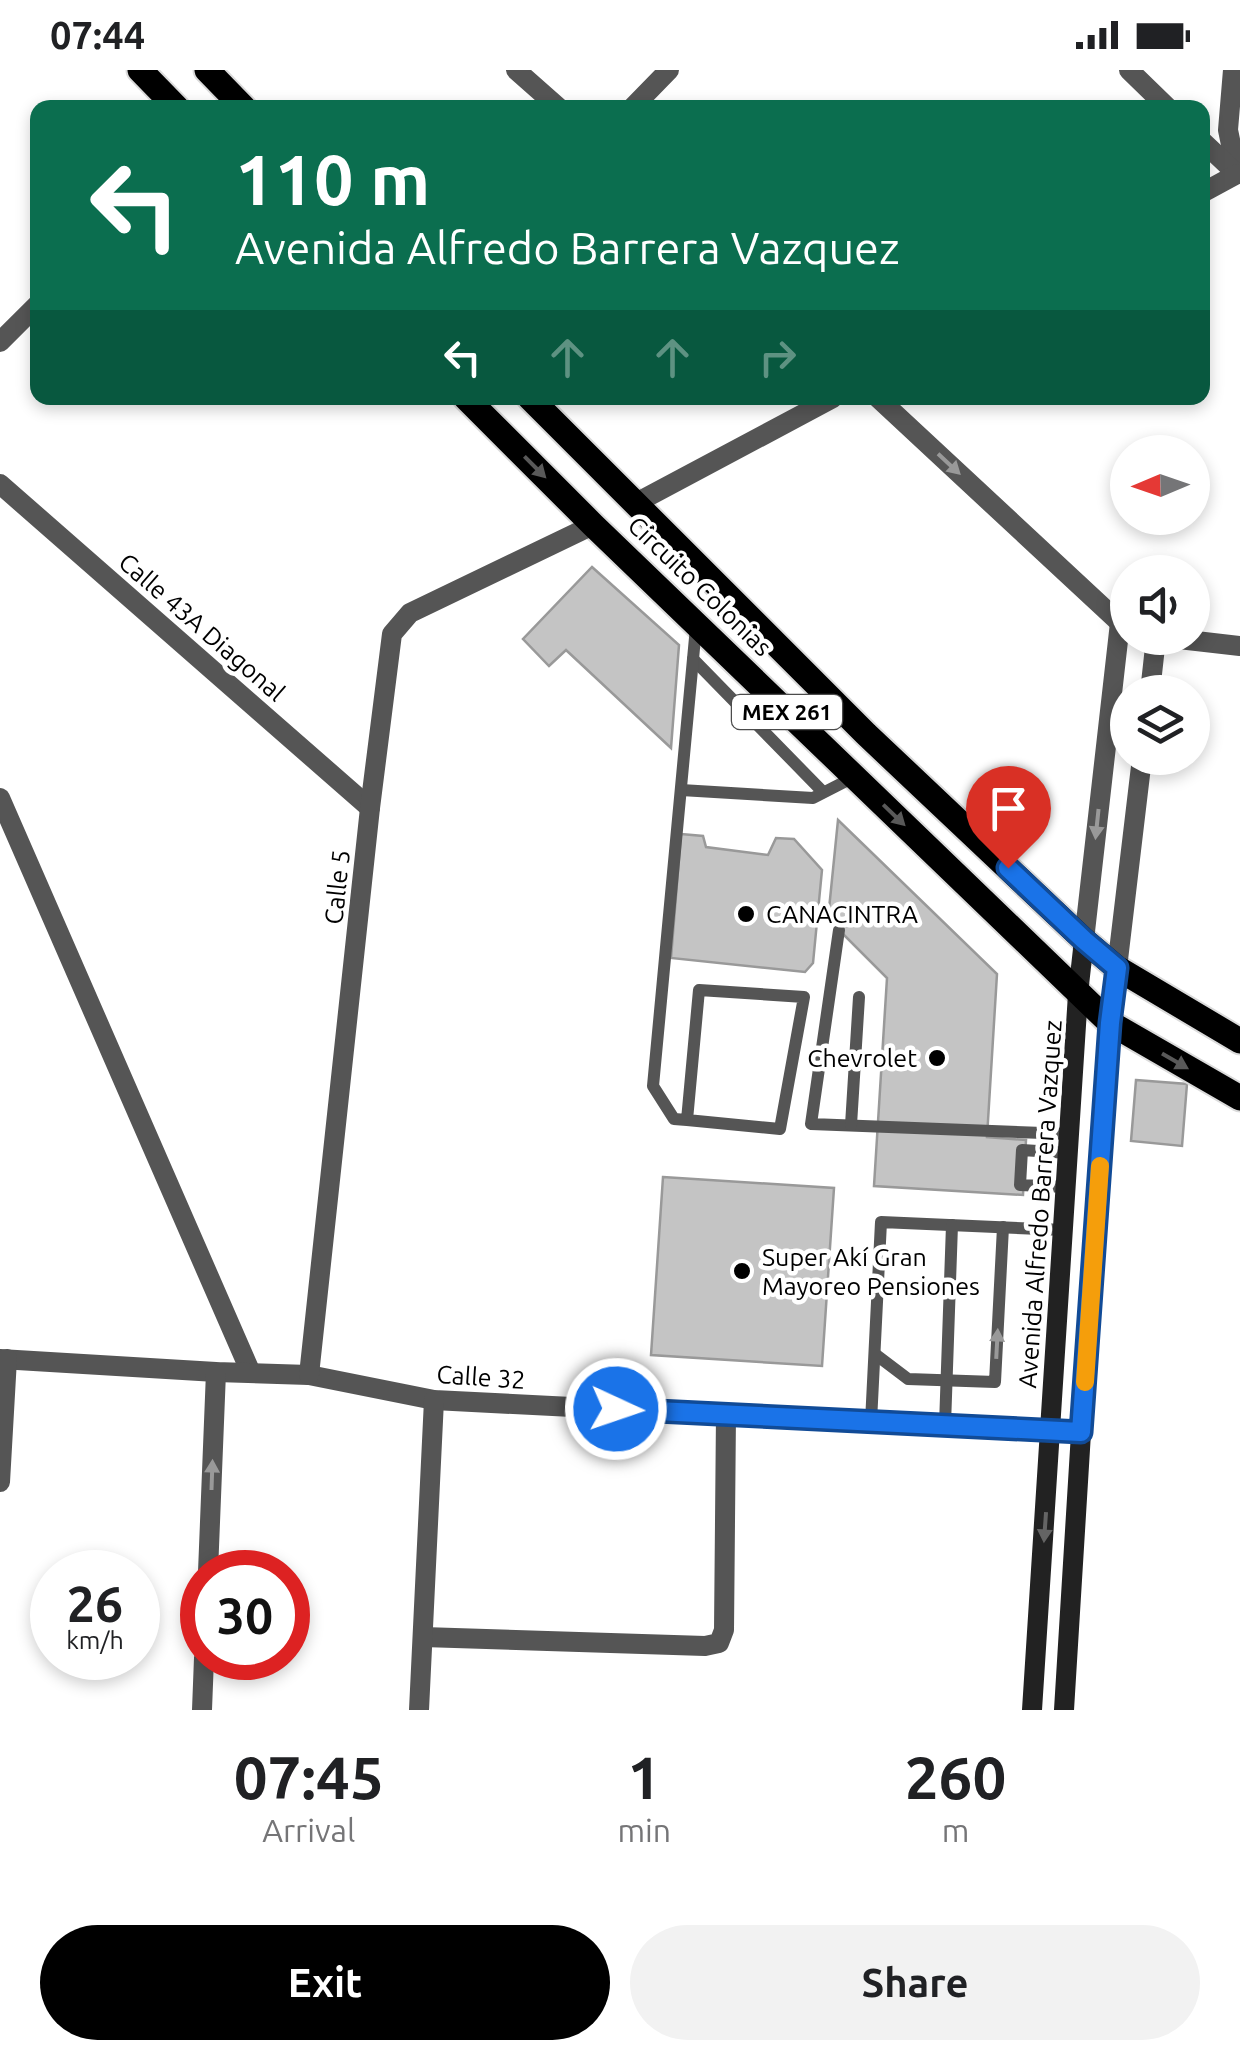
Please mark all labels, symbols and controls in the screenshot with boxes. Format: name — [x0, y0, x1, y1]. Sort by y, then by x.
text: 07:44 — [50, 14, 145, 56]
icon: left — [70, 140, 200, 270]
text: 110 m — [235, 140, 430, 218]
text: Avenida Alfredo Barrera Vazquez — [235, 222, 900, 273]
icon: left — [435, 330, 490, 385]
icon: ahead — [540, 330, 595, 385]
icon: ahead — [645, 330, 700, 385]
icon: right — [750, 330, 805, 385]
north arrow — [1110, 435, 1210, 535]
map controls — [1110, 435, 1210, 775]
one-way arrow — [937, 452, 961, 475]
one-way arrow — [523, 454, 547, 478]
street label: Circuito Colonias — [623, 511, 777, 661]
street label: Calle 43A Diagonal — [113, 547, 291, 707]
button: sound — [1110, 555, 1210, 655]
button: layers — [1110, 675, 1210, 775]
road number: MEX 261 — [732, 695, 842, 729]
pin — [966, 766, 1051, 869]
icon: arrive — [981, 781, 1036, 836]
one-way arrow — [881, 803, 905, 826]
one-way arrow — [1089, 809, 1105, 840]
street label: Calle 5 — [319, 848, 355, 926]
place label: CANACINTRA — [766, 900, 918, 928]
marker: CANACINTRA — [735, 903, 757, 925]
street label: Avenida Alfredo Barrera Vazquez — [1013, 1019, 1067, 1389]
place label: Chevrolet — [807, 1044, 917, 1072]
marker: Chevrolet — [926, 1047, 948, 1069]
one-way arrow — [1161, 1051, 1189, 1069]
place label: Super Akí Gran Mayoreo Pensiones — [762, 1243, 980, 1300]
marker: Super Akí Gran Mayoreo Pensiones — [731, 1260, 753, 1282]
one-way arrow — [989, 1327, 1005, 1359]
position arrow — [564, 1357, 668, 1461]
street label: Calle 32 — [436, 1360, 526, 1394]
one-way arrow — [204, 1459, 220, 1491]
one-way arrow — [1036, 1512, 1052, 1544]
speed limit sign: 30 — [180, 1550, 310, 1680]
text: 26 — [67, 1575, 123, 1631]
text: km/h — [66, 1626, 124, 1654]
text: 07:45 — [234, 1743, 384, 1810]
text: 1 — [627, 1743, 661, 1810]
text: 260 — [905, 1743, 1006, 1810]
text: Arrival — [262, 1812, 355, 1848]
text: min — [617, 1812, 671, 1848]
text: m — [942, 1812, 969, 1848]
button: Exit — [40, 1925, 610, 2040]
button: Share — [630, 1925, 1200, 2040]

